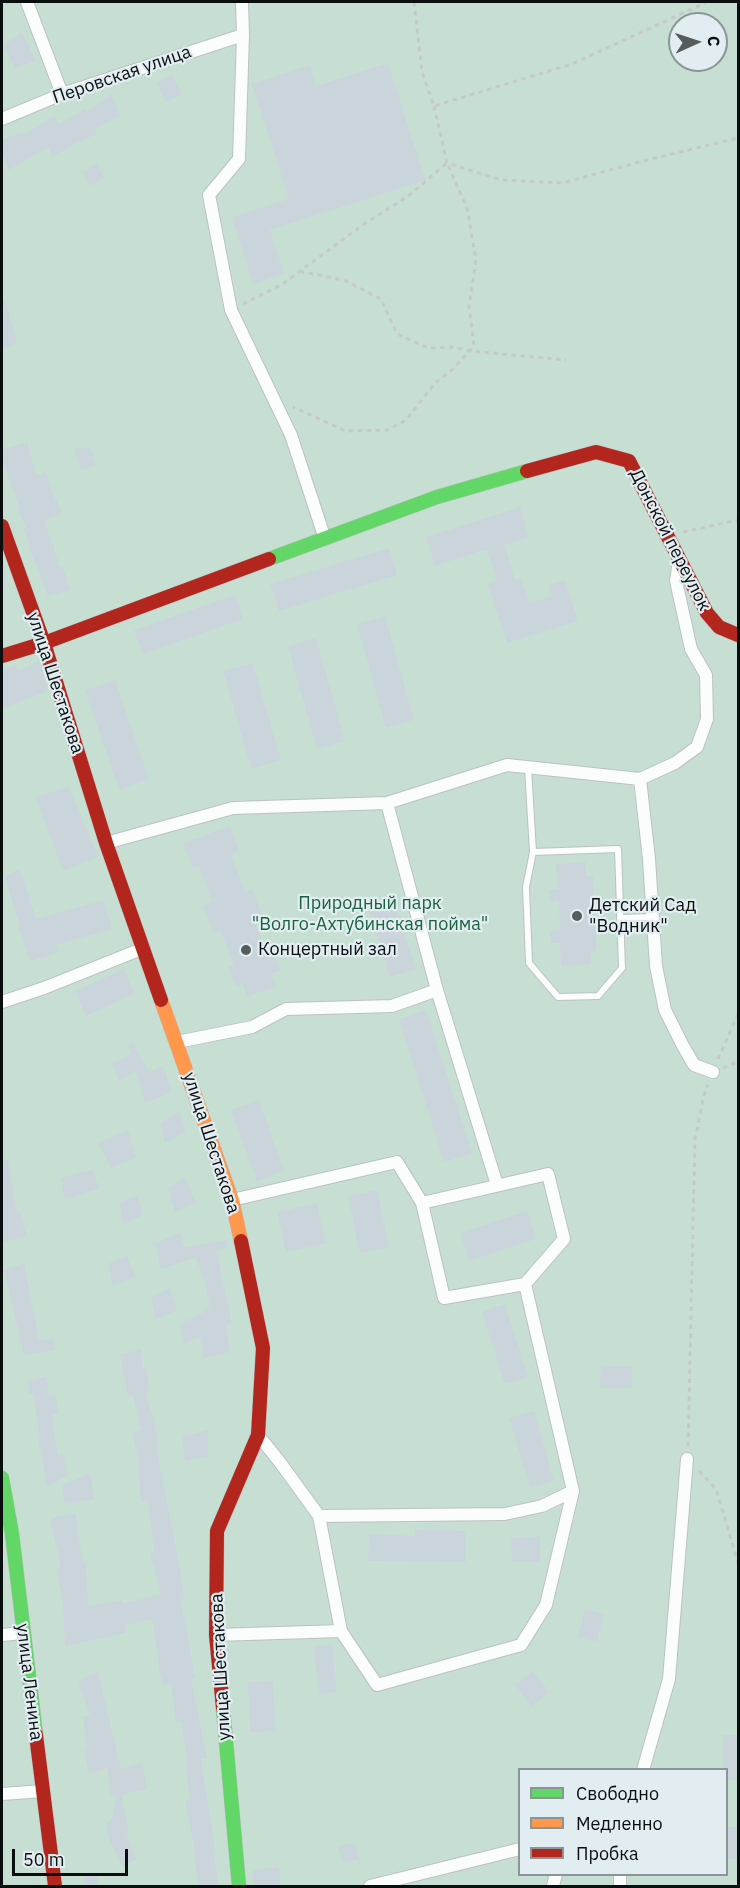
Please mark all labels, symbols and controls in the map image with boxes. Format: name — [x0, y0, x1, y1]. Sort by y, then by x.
north arrow — [668, 12, 728, 72]
text: С — [704, 35, 724, 47]
street label: Перовская улица — [50, 41, 194, 109]
street label: Донской переулок — [625, 465, 715, 615]
street label: улица Шестакова — [22, 610, 88, 756]
park label: Природный парк "Волго-Ахтубинская пойма" — [252, 893, 488, 936]
place label: Детский Сад "Водник" — [589, 895, 696, 938]
marker: Детский Сад "Водник" — [570, 909, 584, 923]
place label: Концертный зал — [258, 939, 397, 961]
marker: Концертный зал — [239, 943, 253, 957]
street label: улица Шестакова — [178, 1070, 244, 1216]
street label: улица Шестакова — [206, 1593, 236, 1741]
street label: улица Ленина — [11, 1622, 47, 1742]
legend — [518, 1768, 728, 1876]
text: Свободно — [576, 1782, 659, 1805]
text: Медленно — [576, 1812, 663, 1835]
scale bar — [15, 1837, 130, 1875]
text: Пробка — [576, 1842, 639, 1865]
text: 50 m — [23, 1848, 65, 1871]

